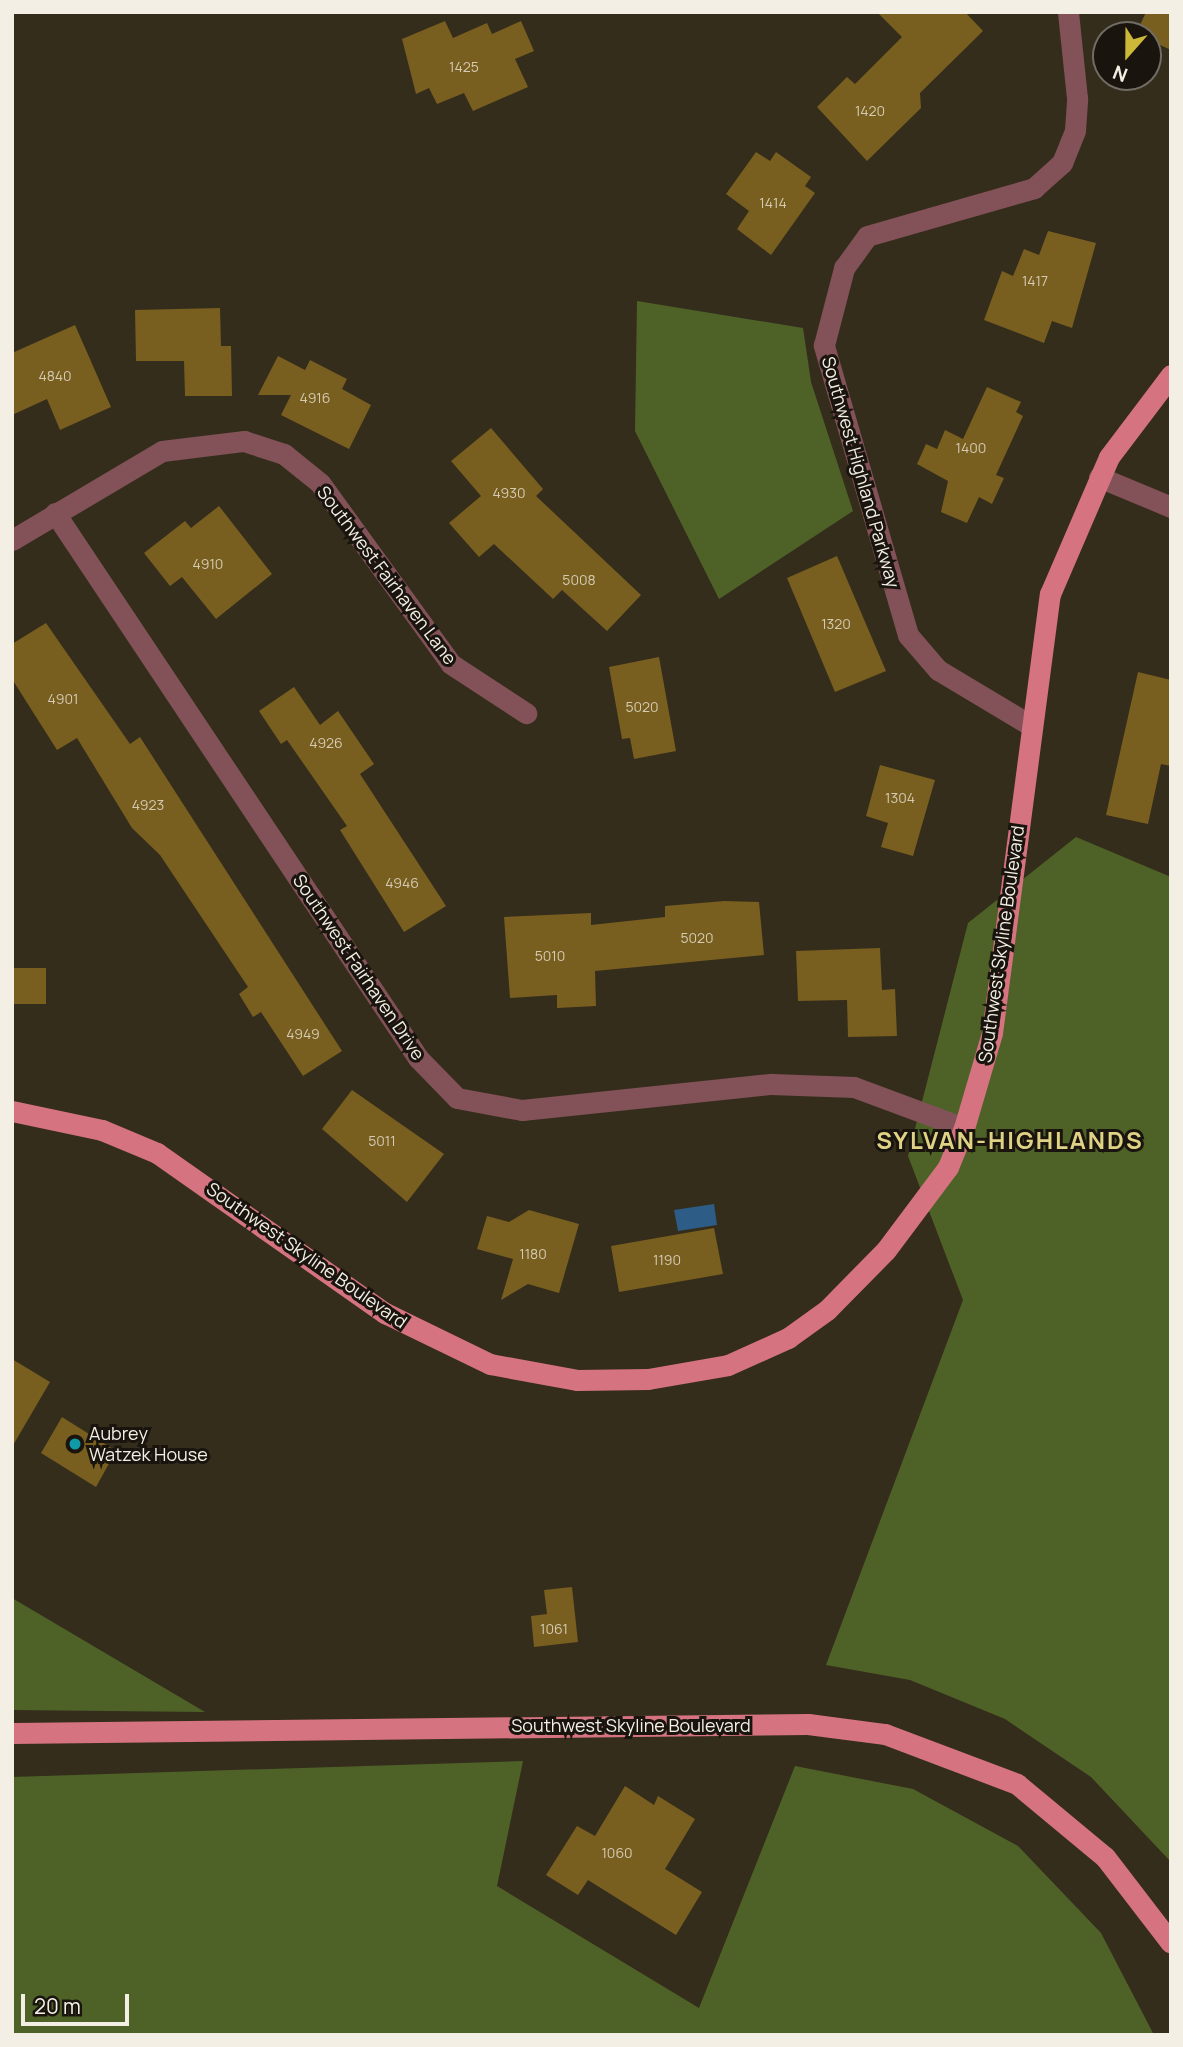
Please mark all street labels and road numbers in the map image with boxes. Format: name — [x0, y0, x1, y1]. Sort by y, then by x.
street label: Southwest Highland Parkway — [818, 354, 904, 590]
street label: Southwest Fairhaven Lane — [313, 481, 461, 669]
street label: Southwest Skyline Boulevard — [974, 824, 1028, 1064]
street label: Southwest Fairhaven Drive — [289, 870, 429, 1064]
street label: Southwest Skyline Boulevard — [203, 1177, 411, 1333]
street label: Southwest Skyline Boulevard — [511, 1714, 751, 1736]

